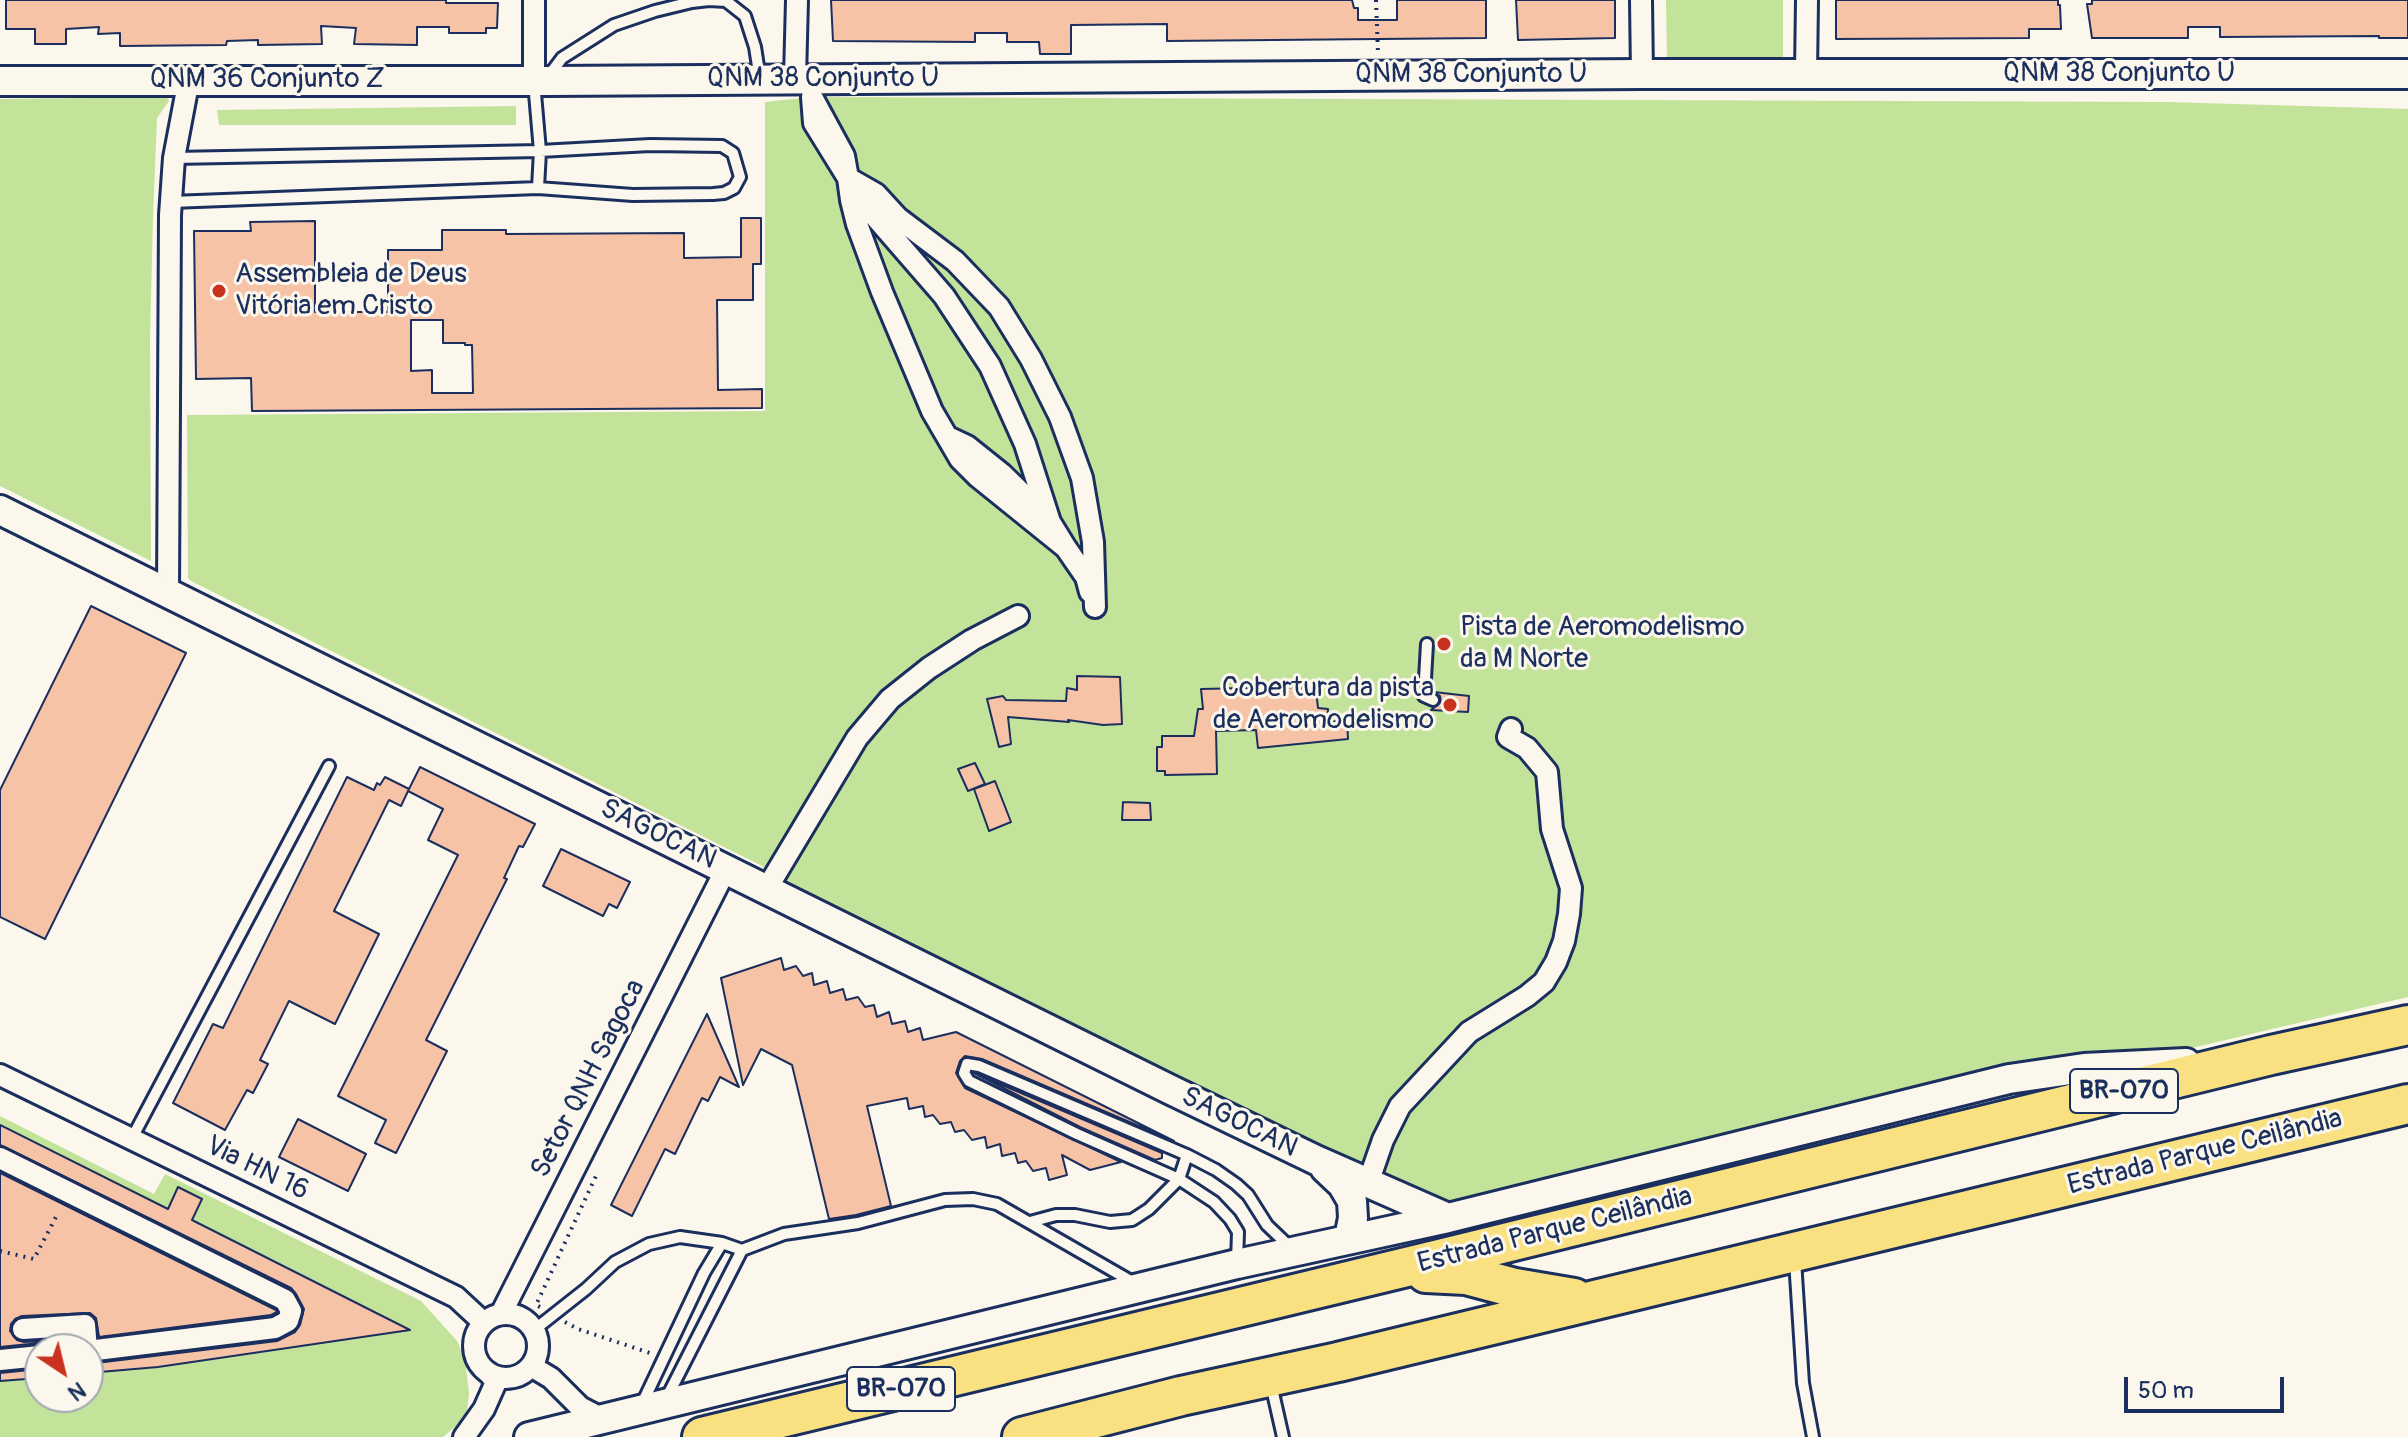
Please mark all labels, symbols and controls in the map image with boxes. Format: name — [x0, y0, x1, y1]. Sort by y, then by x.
street label: QNM 38 Conjunto U — [2003, 57, 2235, 91]
street label: QNM 38 Conjunto U — [1355, 58, 1587, 92]
street label: QNM 38 Conjunto U — [707, 62, 939, 96]
street label: QNM 36 Conjunto Z — [149, 63, 385, 97]
place label: Assembleia de Deus Vitória em Cristo — [235, 258, 467, 324]
marker: Assembleia de Deus Vitória em Cristo — [210, 282, 228, 300]
place label: Pista de Aeromodelismo da M Norte — [1460, 611, 1745, 677]
marker: Pista de Aeromodelismo da M Norte — [1435, 635, 1453, 653]
place label: Cobertura da pista de Aeromodelismo — [1213, 672, 1434, 738]
marker: Cobertura da pista de Aeromodelismo — [1441, 696, 1459, 714]
street label: SAGOCAN — [594, 792, 722, 878]
street label: Setor QNH Sagoca — [525, 974, 653, 1184]
road number: BR-070 — [2070, 1069, 2178, 1113]
street label: SAGOCAN — [1175, 1080, 1303, 1166]
street label: Estrada Parque Ceilândia — [2064, 1103, 2346, 1203]
street label: Via HN 16 — [200, 1130, 314, 1208]
street label: Estrada Parque Ceilândia — [1414, 1181, 1696, 1281]
north arrow — [24, 1333, 104, 1413]
scale bar — [2128, 1361, 2288, 1411]
road number: BR-070 — [847, 1367, 955, 1411]
text: N — [62, 1375, 91, 1407]
text: 50 m — [2138, 1376, 2194, 1405]

